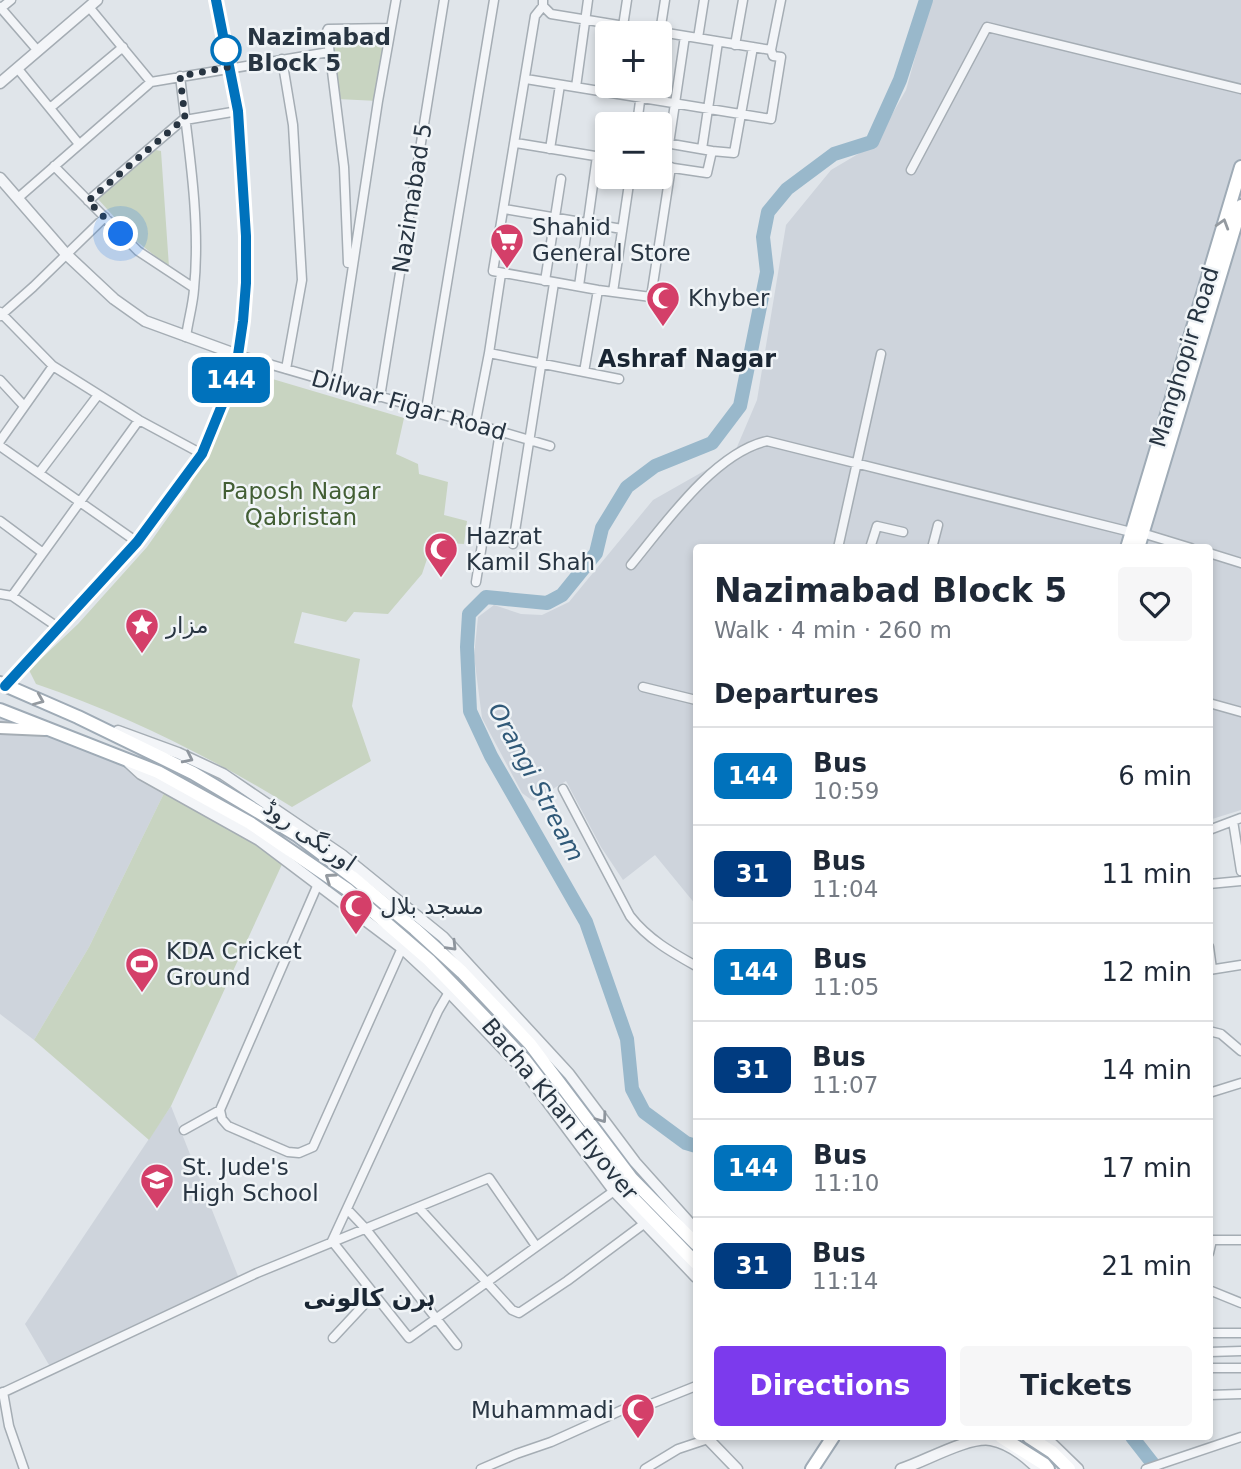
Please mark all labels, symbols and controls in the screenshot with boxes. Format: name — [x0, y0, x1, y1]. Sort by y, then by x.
map controls — [595, 21, 672, 189]
button: + — [595, 21, 672, 98]
place label: Nazimabad Block 5 — [247, 24, 391, 76]
marker: Nazimabad Block 5 — [211, 35, 241, 65]
button: − — [595, 112, 672, 189]
street label: Nazimabad 5 — [387, 121, 437, 275]
place label: Shahid General Store — [532, 214, 691, 266]
your location — [103, 216, 138, 251]
one-way arrow — [1215, 218, 1230, 230]
supermarket icon: Shahid General Store — [488, 221, 526, 270]
street label: Manghopir Road — [1144, 264, 1224, 450]
mosque icon: Khyber — [644, 279, 682, 328]
place label: Khyber — [688, 285, 770, 311]
district label: Ashraf Nagar — [598, 345, 776, 373]
line badge: 144 — [191, 357, 271, 403]
street label: Dilwar Figar Road — [309, 365, 509, 445]
text: 144 — [206, 366, 256, 394]
park label: Paposh Nagar Qabristan — [222, 478, 381, 530]
place label: Hazrat Kamil Shah — [466, 523, 595, 575]
mosque icon: Hazrat Kamil Shah — [422, 530, 460, 579]
button: heart — [1118, 567, 1192, 641]
text: Nazimabad Block 5 — [714, 571, 1067, 610]
place icon: مزار — [123, 606, 161, 655]
place label: مزار — [165, 612, 209, 639]
text: Walk · 4 min · 260 m — [714, 617, 952, 643]
text: Departures — [714, 679, 879, 709]
one-way arrow — [32, 692, 44, 706]
water label: Orangi Stream — [482, 698, 590, 866]
text: Bus — [813, 748, 867, 778]
one-way arrow — [181, 749, 193, 763]
text: 6 min — [1118, 761, 1192, 791]
text: 144 — [728, 762, 778, 790]
text: 10:59 — [813, 778, 879, 804]
street label: اورنگی روڈ — [258, 794, 361, 877]
text: Bus — [812, 846, 866, 876]
text: 11 min — [1102, 859, 1192, 889]
text: 31 — [736, 860, 769, 888]
one-way arrow — [325, 874, 338, 886]
text: 11:04 — [812, 876, 878, 902]
mosque icon: مسجد بلال — [337, 887, 375, 936]
place label: مسجد بلال — [380, 893, 484, 919]
place label: KDA Cricket Ground — [166, 938, 302, 990]
one-way arrow — [444, 938, 457, 951]
text: Bus — [813, 944, 867, 974]
sports icon: KDA Cricket Ground — [123, 945, 161, 994]
text: 12 min — [1102, 957, 1192, 987]
text: 144 — [728, 958, 778, 986]
text: 11:05 — [813, 974, 879, 1000]
street label: Bacha Khan Flyover — [477, 1013, 644, 1205]
text: Bus — [812, 1042, 866, 1072]
text: 14 min — [1102, 1055, 1192, 1085]
text: 31 — [736, 1056, 769, 1084]
text: 11:07 — [812, 1072, 878, 1098]
one-way arrow — [593, 1110, 606, 1122]
text: Bus — [813, 1140, 867, 1170]
text: 17 min — [1102, 1153, 1192, 1183]
place label: St. Jude's High School — [182, 1154, 319, 1206]
text: 144 — [728, 1154, 778, 1182]
school or university icon: St. Jude's High School — [138, 1161, 176, 1210]
text: 11:10 — [813, 1170, 879, 1196]
text: Bus — [812, 1238, 866, 1268]
text: 21 min — [1102, 1251, 1192, 1281]
text: 31 — [736, 1252, 769, 1280]
text: 11:14 — [812, 1268, 878, 1294]
district label: ہرن کالونی — [303, 1284, 435, 1312]
button: Directions — [714, 1346, 946, 1426]
button: Tickets — [960, 1346, 1192, 1426]
mosque icon: Muhammadi — [619, 1391, 657, 1440]
place label: Muhammadi — [471, 1397, 614, 1423]

